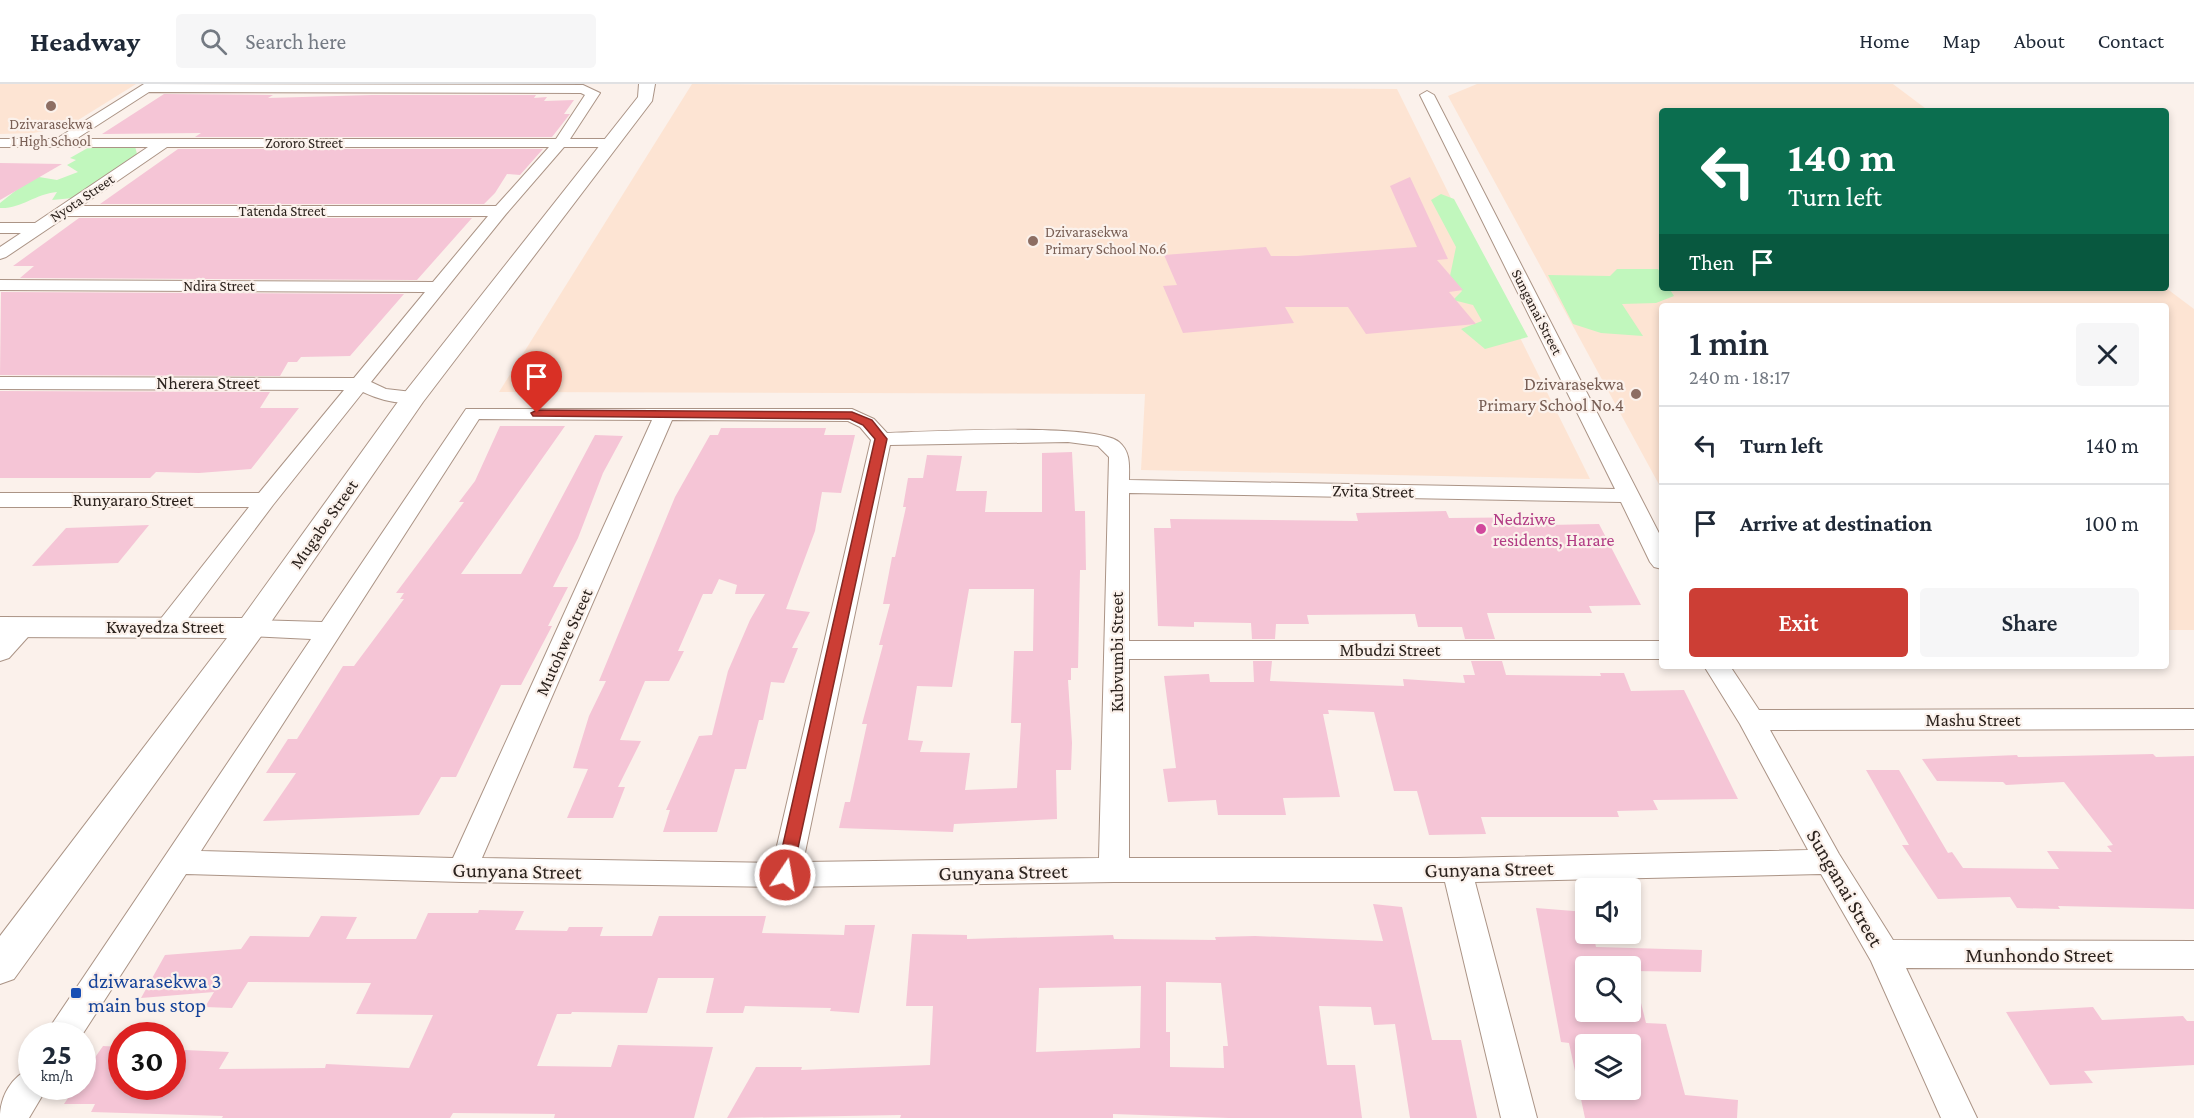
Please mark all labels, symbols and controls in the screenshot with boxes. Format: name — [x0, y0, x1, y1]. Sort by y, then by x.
search box — [176, 14, 596, 68]
icon: search — [197, 25, 230, 58]
text: Headway — [30, 26, 140, 57]
text: Search here — [245, 29, 346, 54]
text: Home — [1859, 29, 1909, 53]
text: Map — [1942, 29, 1981, 53]
text: About — [2014, 29, 2065, 53]
text: Contact — [2098, 29, 2164, 53]
marker: Dzivarasekwa 1 High School — [44, 99, 58, 113]
place label: Dzivarasekwa 1 High School — [9, 116, 93, 150]
icon: left — [1689, 132, 1767, 210]
text: 140 m — [1788, 133, 1896, 180]
street label: Zororo Street — [265, 135, 344, 151]
street label: Nyota Street — [47, 170, 118, 226]
text: Turn left — [1788, 182, 1882, 212]
street label: Tatenda Street — [239, 203, 326, 219]
place label: Dzivarasekwa Primary School No.6 — [1045, 224, 1167, 258]
marker: Dzivarasekwa Primary School No.6 — [1026, 234, 1040, 248]
icon: arrive — [1746, 246, 1779, 279]
text: Then — [1689, 250, 1734, 275]
street label: Sunganai Street — [1508, 266, 1566, 359]
street label: Ndira Street — [183, 278, 256, 294]
text: 1 min — [1689, 323, 1769, 363]
button: close — [2076, 323, 2139, 386]
pin — [511, 351, 562, 413]
icon: arrive — [520, 360, 553, 393]
text: 240 m · 18:17 — [1689, 366, 1790, 388]
street label: Nherera Street — [156, 373, 261, 393]
place label: Dzivarasekwa Primary School No.4 — [1478, 374, 1624, 415]
marker: Dzivarasekwa Primary School No.4 — [1629, 387, 1643, 401]
icon: left — [1689, 429, 1722, 462]
text: Turn left — [1740, 433, 1823, 458]
text: 140 m — [2086, 433, 2139, 458]
street label: Mugabe Street — [286, 475, 363, 572]
street label: Zvita Street — [1332, 480, 1415, 502]
street label: Runyararo Street — [73, 490, 194, 510]
icon: arrive — [1689, 507, 1722, 540]
place label: Nedziwe residents, Harare — [1493, 509, 1615, 550]
text: Arrive at destination — [1740, 511, 1932, 536]
text: 100 m — [2085, 511, 2139, 536]
marker: Nedziwe residents, Harare — [1474, 522, 1488, 536]
street label: Mutohwe Street — [531, 584, 597, 699]
button: Exit — [1689, 588, 1908, 657]
button: Share — [1920, 588, 2139, 657]
street label: Kubvumbi Street — [1107, 591, 1127, 712]
street label: Kwayedza Street — [106, 617, 225, 637]
street label: Mbudzi Street — [1339, 640, 1442, 660]
street label: Mashu Street — [1925, 710, 2022, 730]
street label: Sunganai Street — [1802, 825, 1889, 952]
position arrow — [753, 843, 817, 907]
street label: Gunyana Street — [1424, 856, 1555, 882]
street label: Gunyana Street — [452, 858, 583, 884]
street label: Gunyana Street — [938, 859, 1069, 885]
map controls — [1575, 878, 1641, 1100]
button: sound — [1575, 878, 1641, 944]
street label: Munhondo Street — [1965, 943, 2114, 967]
button: search — [1575, 956, 1641, 1022]
place label: dziwarasekwa 3 main bus stop — [88, 969, 221, 1017]
marker: dziwarasekwa 3 main bus stop — [69, 986, 83, 1000]
speed limit sign: 30 — [108, 1022, 186, 1100]
button: layers — [1575, 1034, 1641, 1100]
text: 25 — [42, 1037, 72, 1070]
text: km/h — [41, 1068, 73, 1084]

